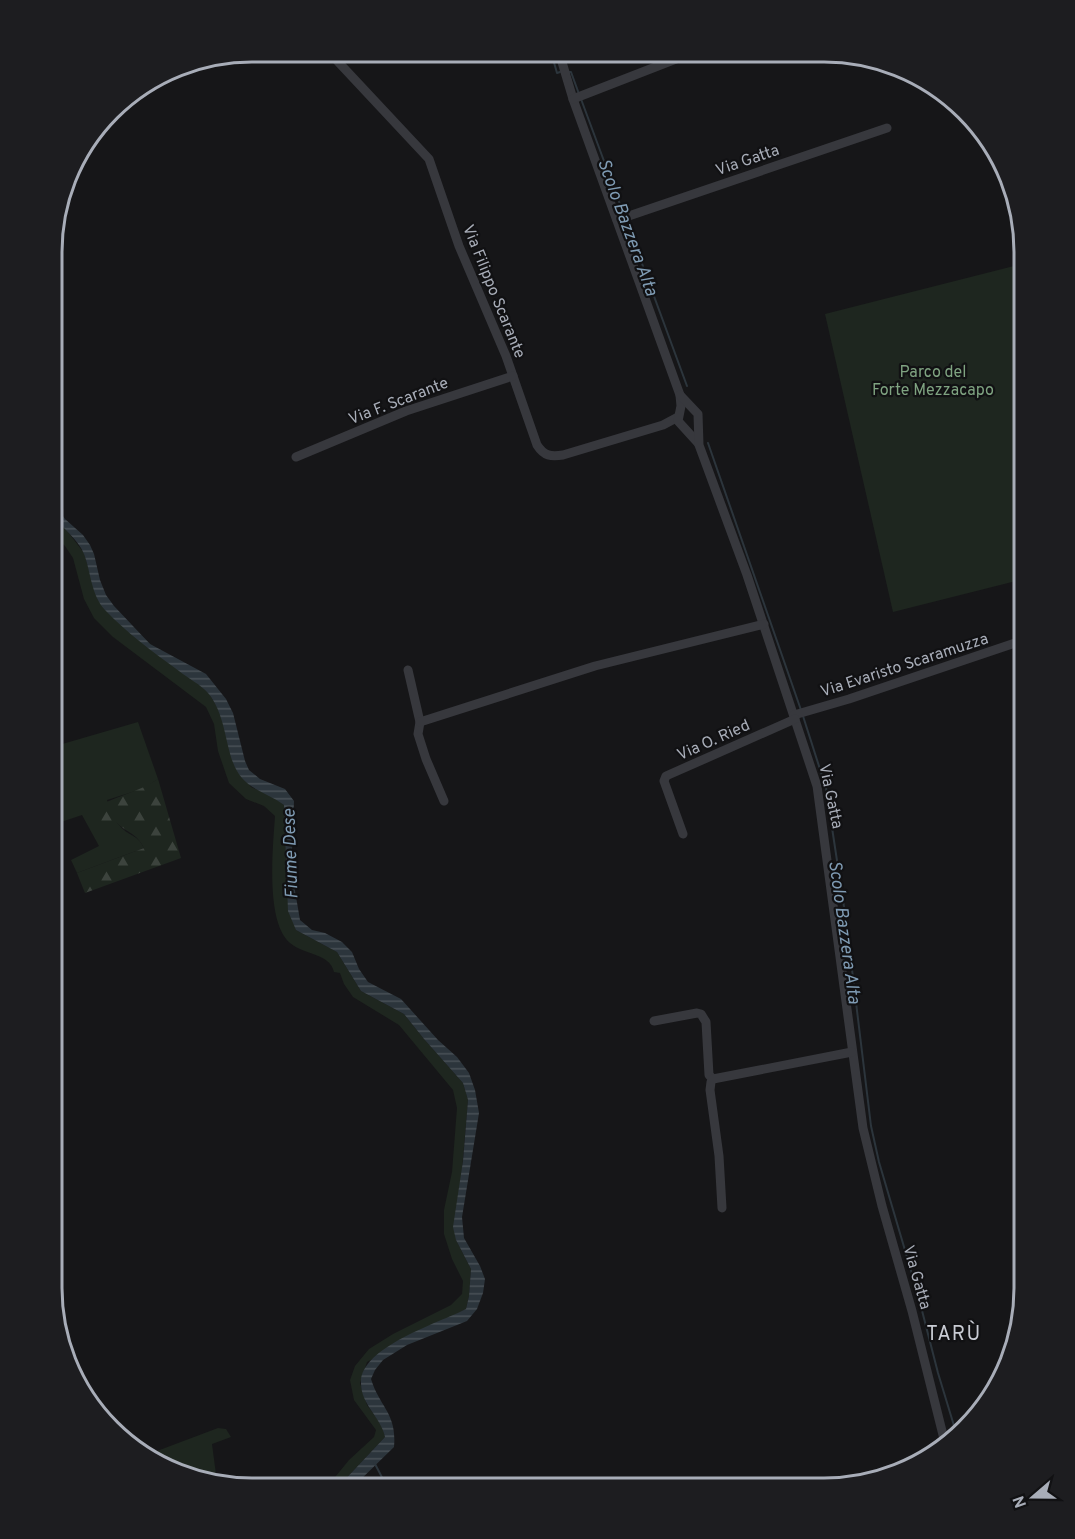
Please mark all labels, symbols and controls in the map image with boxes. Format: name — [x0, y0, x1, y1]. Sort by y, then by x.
street label: Via Gatta — [713, 141, 782, 181]
water label: Scolo Bazzera Alta — [591, 156, 662, 300]
street label: Via Filippo Scarante — [457, 222, 529, 362]
park label: Parco del Forte Mezzacapo — [872, 363, 994, 401]
street label: Via F. Scarante — [346, 374, 451, 430]
street label: Via Evaristo Scaramuzza — [818, 629, 991, 703]
street label: Via O. Ried — [674, 716, 753, 766]
street label: Via Gatta — [813, 762, 847, 831]
water label: Fiume Dese — [278, 808, 305, 899]
water label: Scolo Bazzera Alta — [822, 859, 865, 1006]
street label: Via Gatta — [897, 1243, 935, 1312]
district label: TARÙ — [926, 1320, 982, 1348]
north arrow — [1003, 1467, 1063, 1527]
text: N — [1009, 1493, 1032, 1510]

